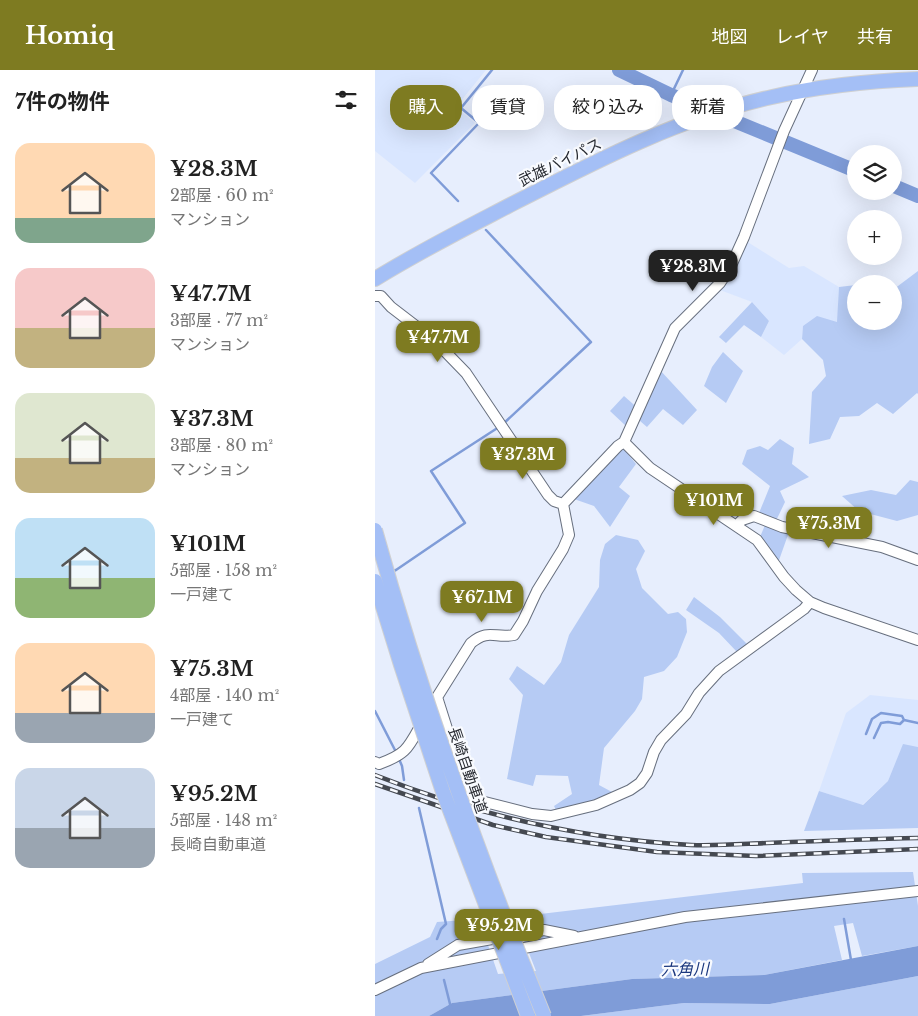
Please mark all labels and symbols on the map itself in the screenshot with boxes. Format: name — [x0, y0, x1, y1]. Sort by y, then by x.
street label: 武雄バイパス — [516, 134, 604, 190]
pin: ¥28.3M — [652, 250, 734, 292]
pin: ¥47.7M — [397, 320, 479, 363]
pin: ¥37.3M — [482, 438, 564, 480]
pin: ¥101M — [679, 484, 749, 526]
pin: ¥75.3M — [788, 506, 870, 549]
pin: ¥67.1M — [441, 580, 523, 623]
street label: 長崎自動車道 — [444, 724, 492, 816]
pin: ¥95.2M — [458, 908, 540, 951]
water label: 六角川 — [661, 959, 711, 979]

